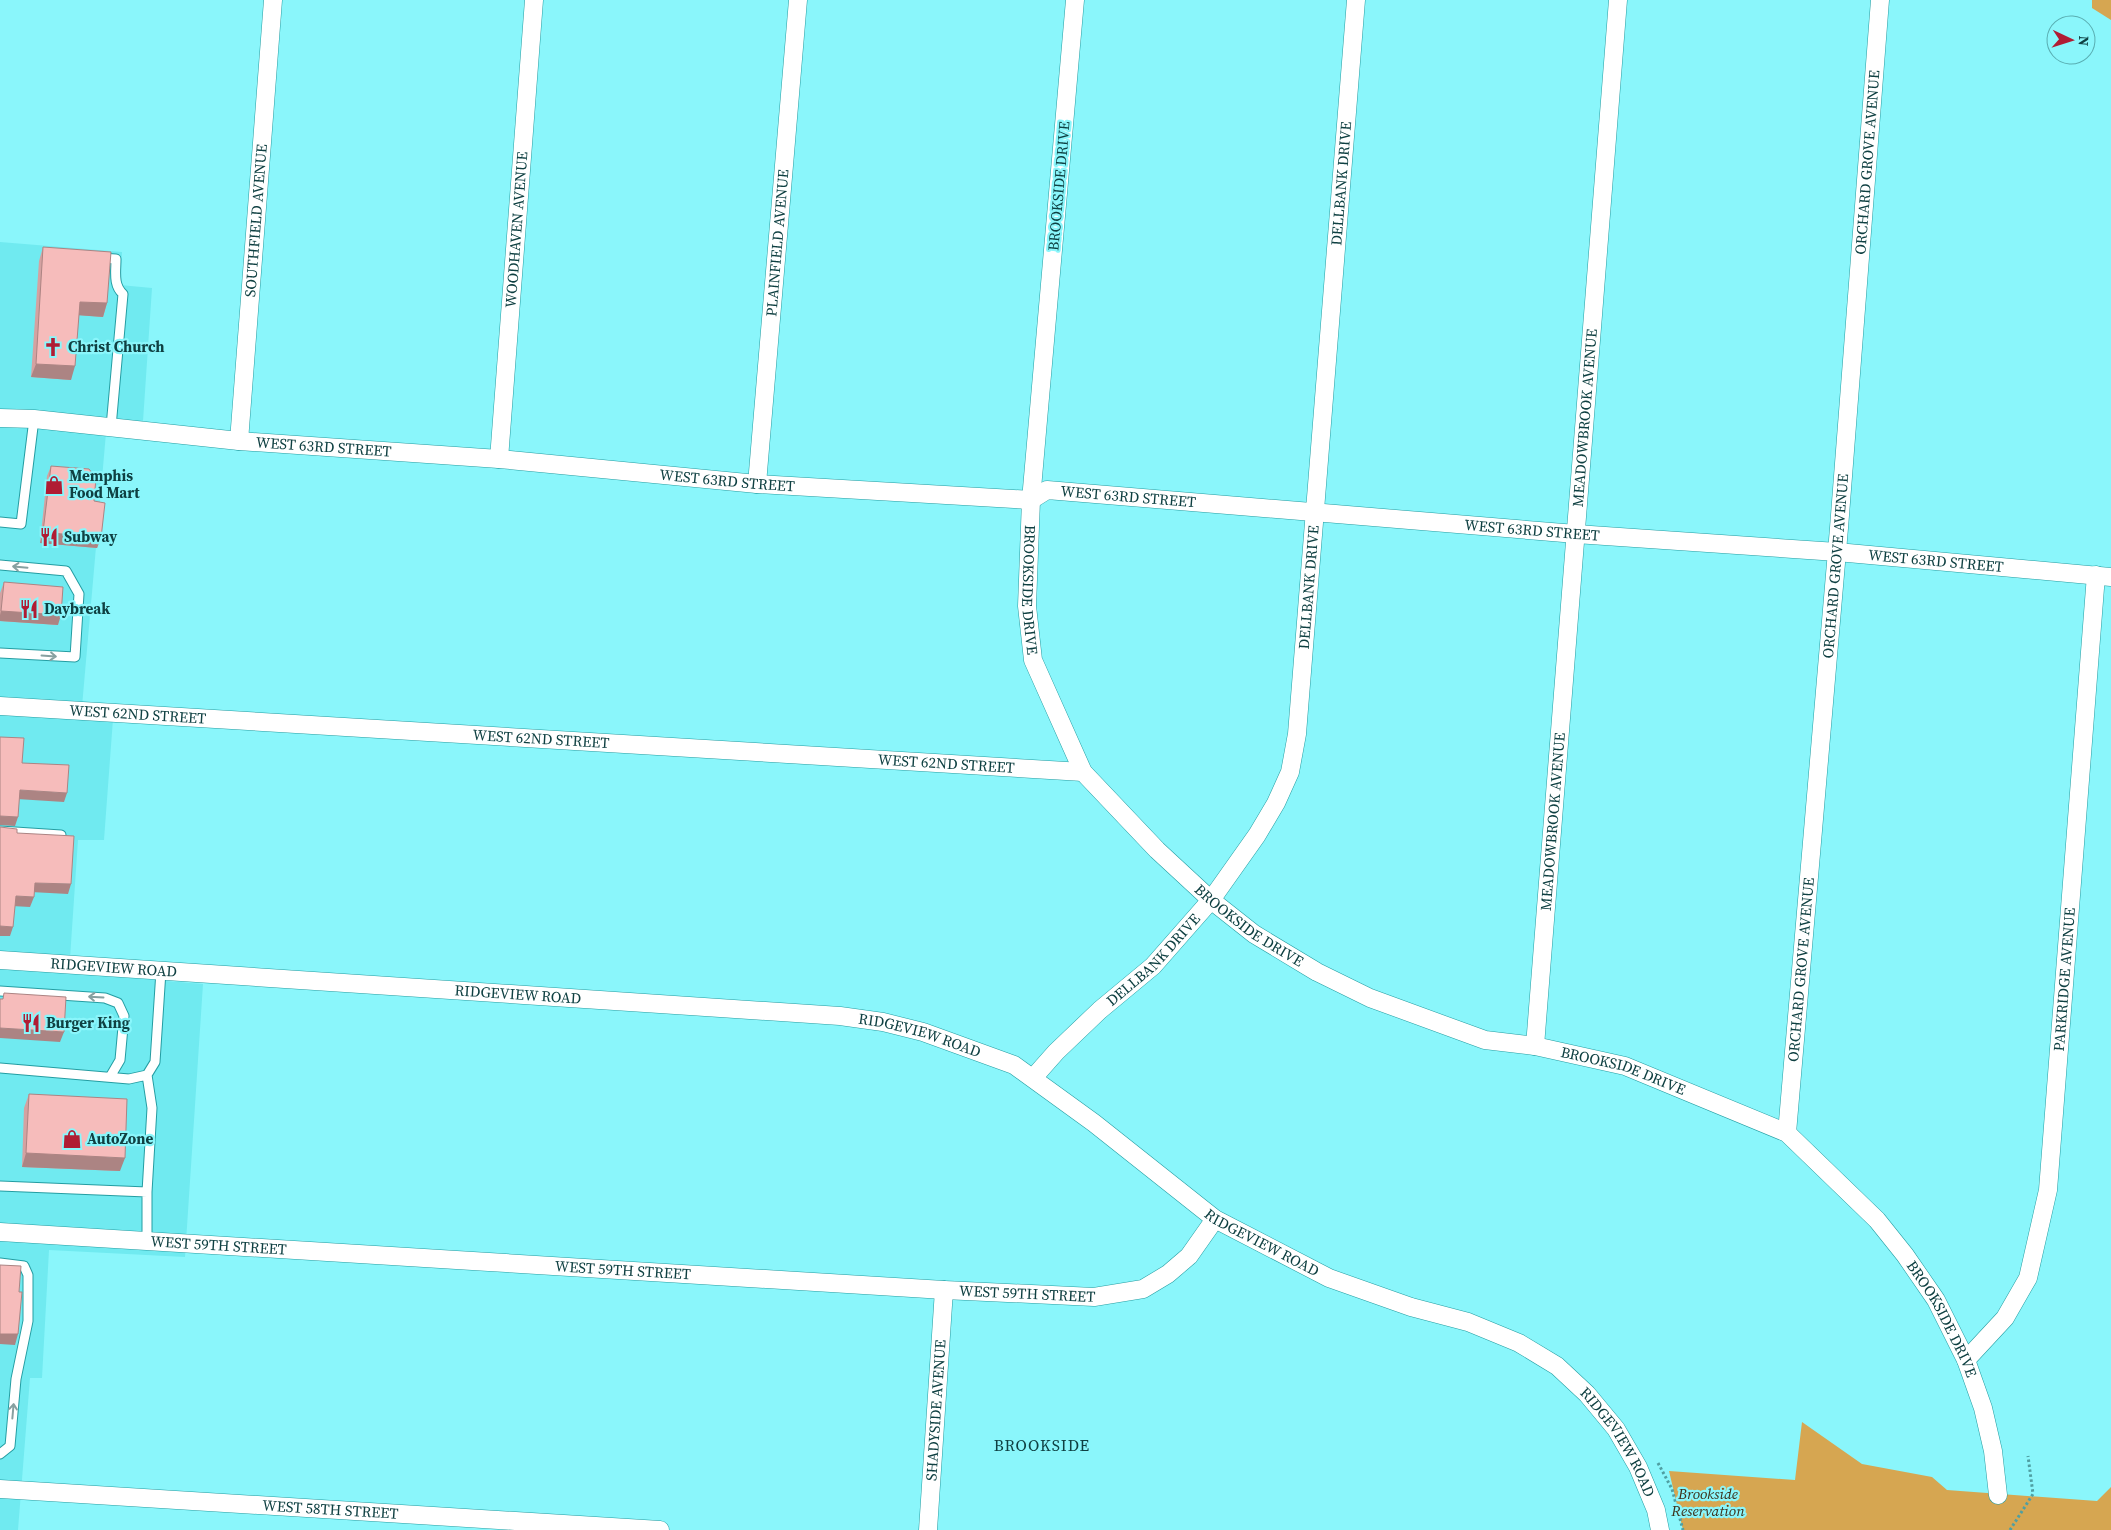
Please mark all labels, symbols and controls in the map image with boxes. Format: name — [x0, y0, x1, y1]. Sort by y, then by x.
north arrow — [2046, 15, 2096, 65]
text: N — [2074, 35, 2094, 47]
street label: ORCHARD GROVE AVENUE — [1849, 69, 1885, 255]
street label: BROOKSIDE DRIVE — [1042, 120, 1075, 252]
street label: DELLBANK DRIVE — [1325, 121, 1356, 246]
street label: SOUTHFIELD AVENUE — [239, 143, 272, 298]
street label: WOODHAVEN AVENUE — [500, 151, 532, 309]
street label: PLAINFIELD AVENUE — [760, 168, 794, 317]
street label: MEADOWBROOK AVENUE — [1567, 328, 1602, 508]
church icon: Christ Church — [42, 336, 64, 358]
place label: Christ Church — [68, 336, 165, 357]
street label: WEST 63RD STREET — [255, 431, 392, 462]
street label: WEST 63RD STREET — [659, 464, 795, 496]
place label: Memphis Food Mart — [69, 465, 140, 503]
street label: ORCHARD GROVE AVENUE — [1817, 473, 1853, 659]
shop icon: Memphis Food Mart — [43, 474, 65, 496]
street label: WEST 63RD STREET — [1060, 480, 1197, 512]
street label: WEST 63RD STREET — [1463, 514, 1600, 546]
street label: DELLBANK DRIVE — [1293, 524, 1324, 650]
street label: BROOKSIDE DRIVE — [1017, 525, 1043, 656]
restaurant icon: Subway — [38, 526, 60, 548]
place label: Subway — [64, 526, 117, 547]
street label: WEST 63RD STREET — [1867, 544, 2004, 577]
one-way arrow — [13, 562, 29, 572]
restaurant icon: Daybreak — [18, 598, 40, 620]
place label: Daybreak — [44, 598, 110, 619]
one-way arrow — [40, 651, 56, 660]
street label: WEST 62ND STREET — [69, 699, 207, 729]
street label: WEST 62ND STREET — [472, 724, 610, 753]
street label: MEADOWBROOK AVENUE — [1535, 732, 1570, 912]
street label: WEST 62ND STREET — [877, 749, 1015, 778]
street label: ORCHARD GROVE AVENUE — [1782, 877, 1819, 1063]
street label: BROOKSIDE DRIVE — [1190, 879, 1308, 972]
street label: PARKRIDGE AVENUE — [2048, 907, 2080, 1052]
street label: DELLBANK DRIVE — [1102, 909, 1205, 1011]
street label: RIDGEVIEW ROAD — [50, 952, 178, 982]
street label: RIDGEVIEW ROAD — [454, 979, 582, 1009]
one-way arrow — [89, 993, 105, 1002]
street label: RIDGEVIEW ROAD — [857, 1008, 984, 1062]
restaurant icon: Burger King — [20, 1012, 42, 1034]
place label: Burger King — [46, 1012, 130, 1033]
street label: BROOKSIDE DRIVE — [1559, 1041, 1689, 1100]
shop icon: AutoZone — [61, 1128, 83, 1150]
place label: AutoZone — [87, 1128, 153, 1149]
street label: RIDGEVIEW ROAD — [1200, 1204, 1323, 1281]
street label: WEST 59TH STREET — [150, 1230, 287, 1260]
street label: WEST 59TH STREET — [554, 1255, 691, 1284]
street label: BROOKSIDE DRIVE — [1902, 1256, 1982, 1380]
street label: WEST 59TH STREET — [959, 1280, 1096, 1307]
street label: SHADYSIDE AVENUE — [920, 1339, 951, 1482]
street label: RIDGEVIEW ROAD — [1576, 1382, 1660, 1500]
one-way arrow — [9, 1403, 18, 1419]
district label: BROOKSIDE — [994, 1434, 1090, 1456]
park label: Brookside Reservation — [1670, 1483, 1745, 1521]
street label: WEST 58TH STREET — [262, 1494, 399, 1524]

